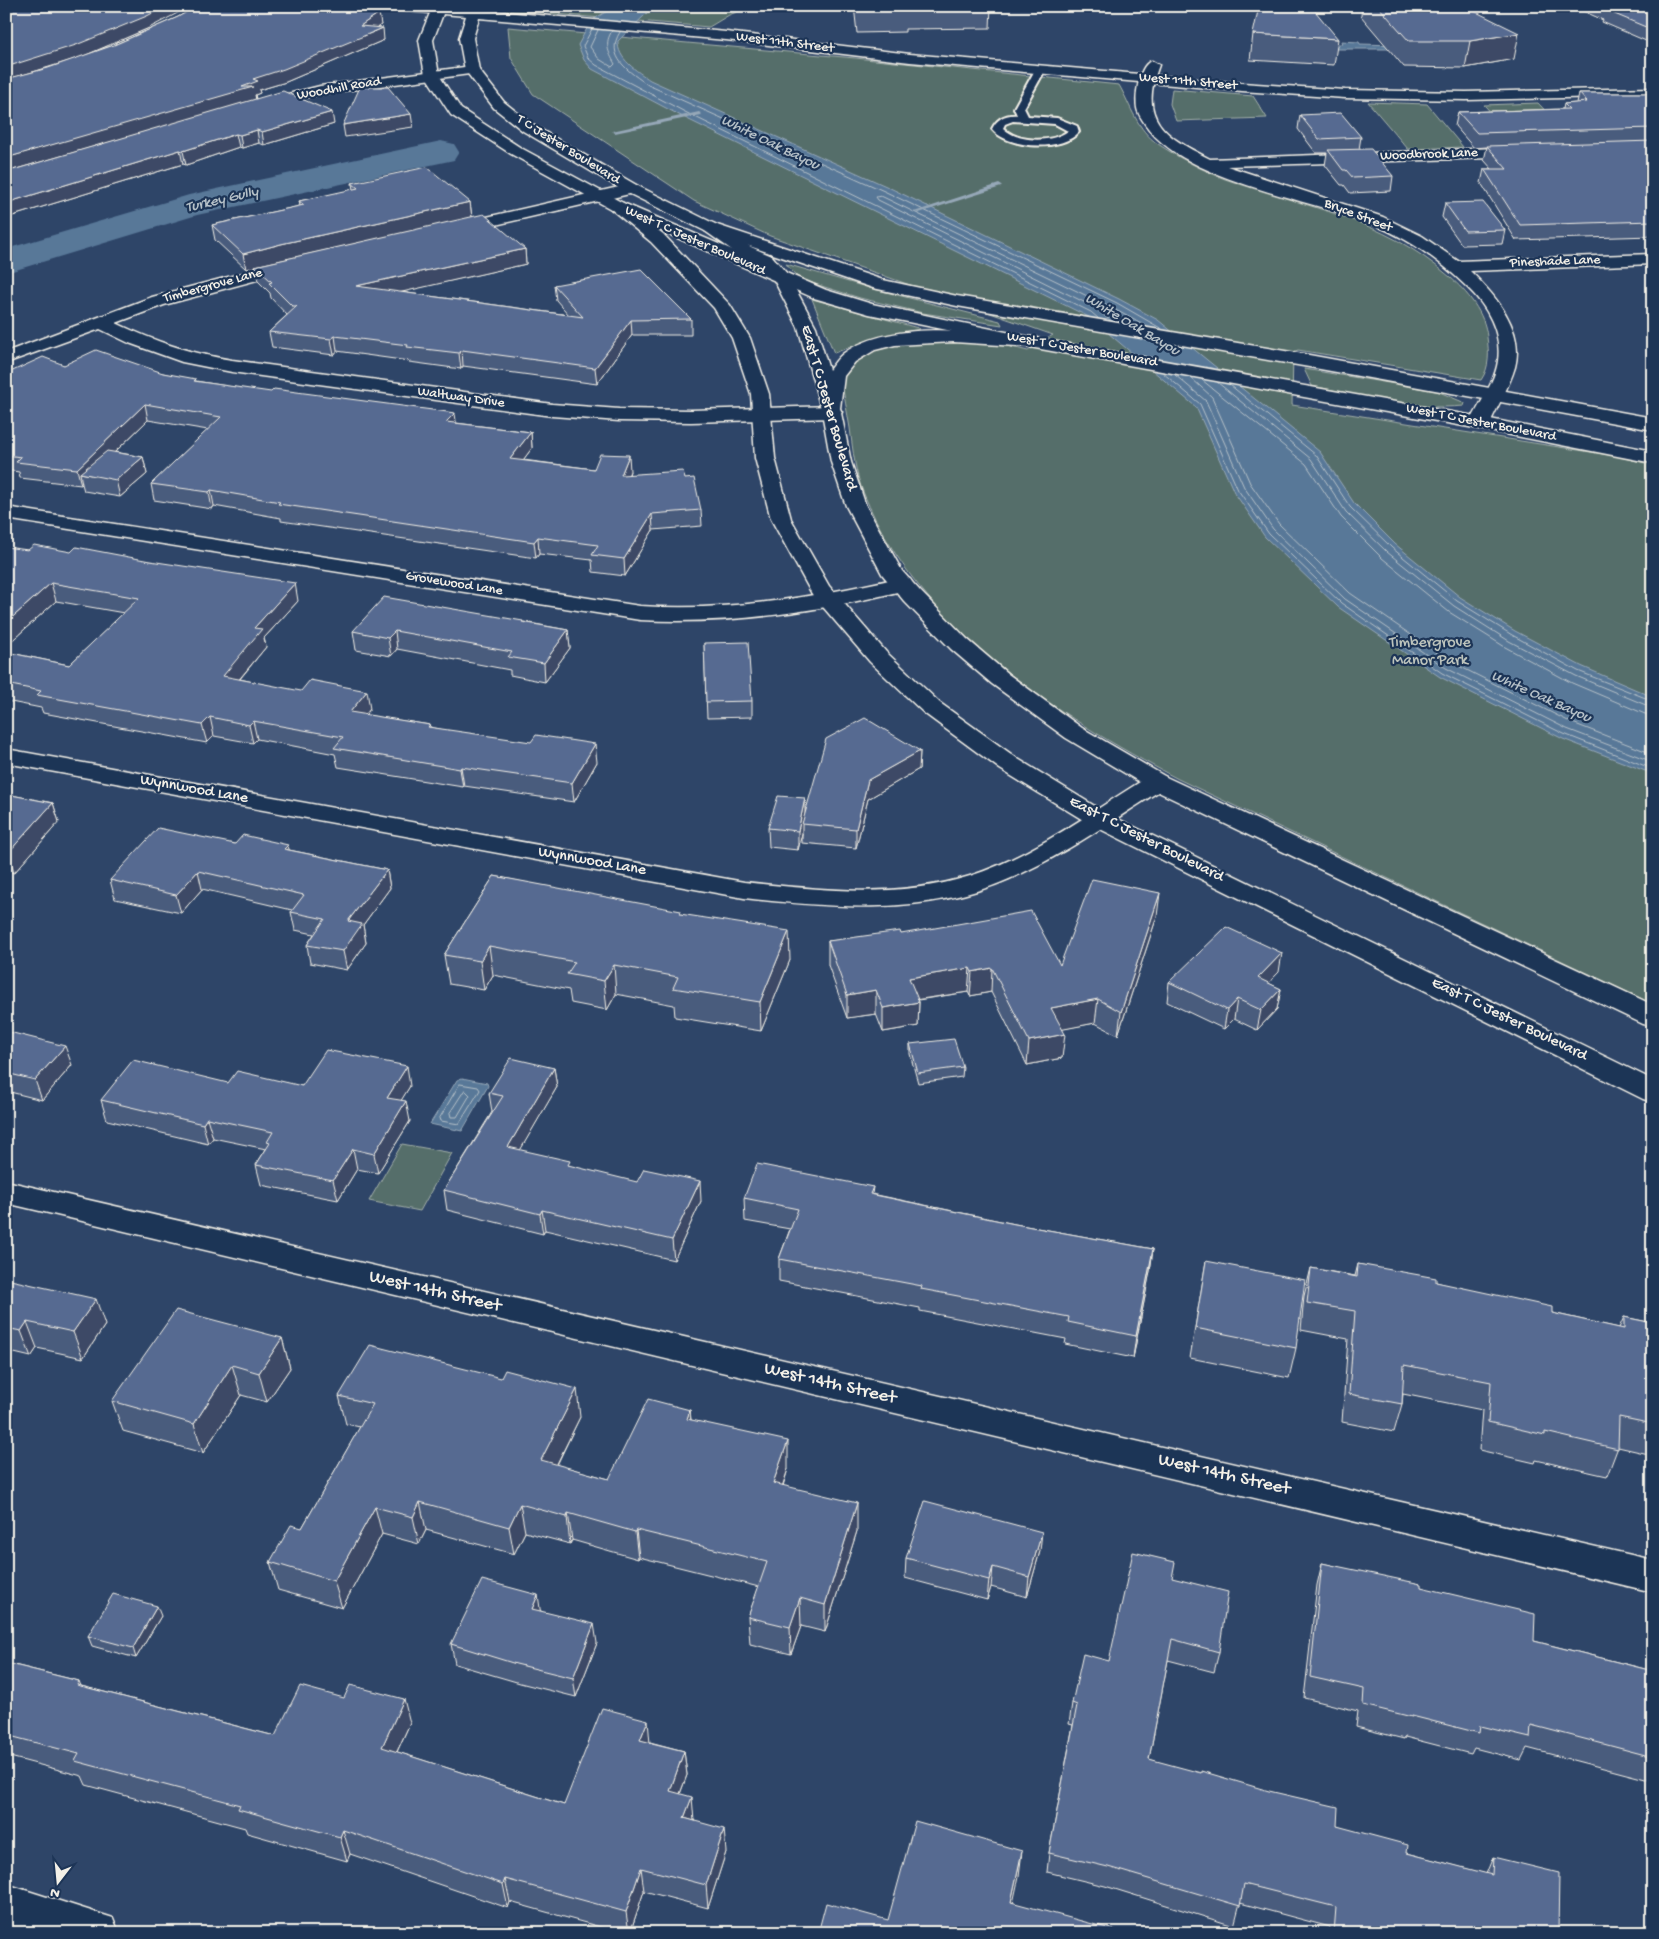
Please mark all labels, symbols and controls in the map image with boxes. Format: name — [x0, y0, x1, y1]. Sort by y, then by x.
street label: West 11th Street — [735, 29, 836, 58]
street label: West 11th Street — [1138, 69, 1239, 95]
street label: Woodhill Road — [296, 73, 384, 105]
street label: T C Jester Boulevard — [512, 111, 624, 190]
water label: White Oak Bayou — [718, 111, 824, 175]
street label: Woodbrook Lane — [1380, 145, 1479, 165]
water label: Turkey Gully — [184, 183, 262, 217]
street label: Bryce Street — [1321, 195, 1396, 237]
street label: West T C Jester Boulevard — [622, 202, 770, 280]
street label: Pineshade Lane — [1508, 252, 1601, 272]
street label: Timbergrove Lane — [161, 264, 265, 308]
water label: White Oak Bayou — [1081, 290, 1184, 361]
street label: East T C Jester Boulevard — [795, 323, 861, 494]
street label: West T C Jester Boulevard — [1006, 328, 1160, 372]
street label: Waltway Drive — [416, 383, 506, 413]
street label: West T C Jester Boulevard — [1405, 400, 1559, 446]
street label: Grovewood Lane — [404, 568, 505, 600]
park label: Timbergrove Manor Park — [1388, 634, 1472, 671]
water label: White Oak Bayou — [1488, 667, 1595, 728]
street label: Wynnwood Lane — [138, 771, 250, 809]
street label: East T C Jester Boulevard — [1065, 793, 1228, 888]
street label: Wynnwood Lane — [536, 843, 648, 881]
street label: East T C Jester Boulevard — [1428, 974, 1592, 1067]
street label: West 14th Street — [367, 1266, 506, 1319]
street label: West 14th Street — [762, 1358, 901, 1411]
street label: West 14th Street — [1156, 1449, 1295, 1502]
north arrow — [32, 1856, 82, 1906]
text: N — [48, 1883, 62, 1902]

